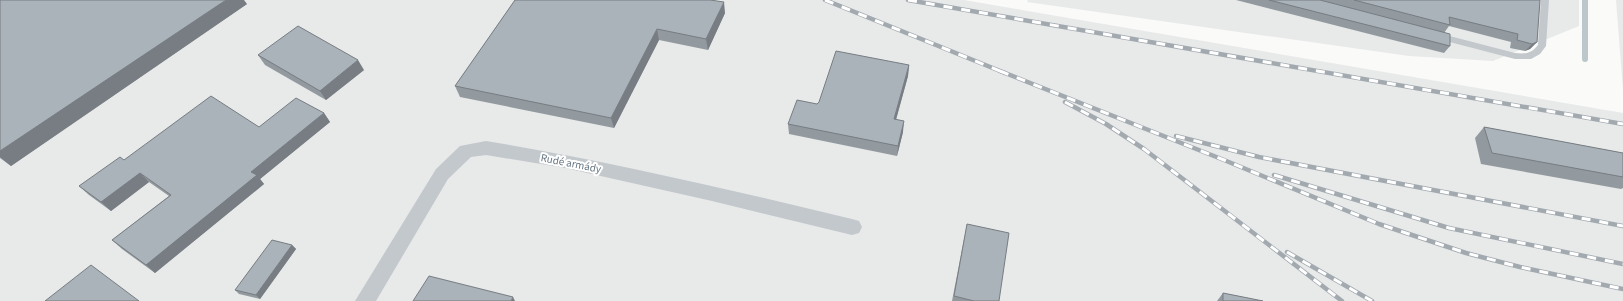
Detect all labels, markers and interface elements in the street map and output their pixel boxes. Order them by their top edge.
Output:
street label: Rudé armády [539,150,602,177]

